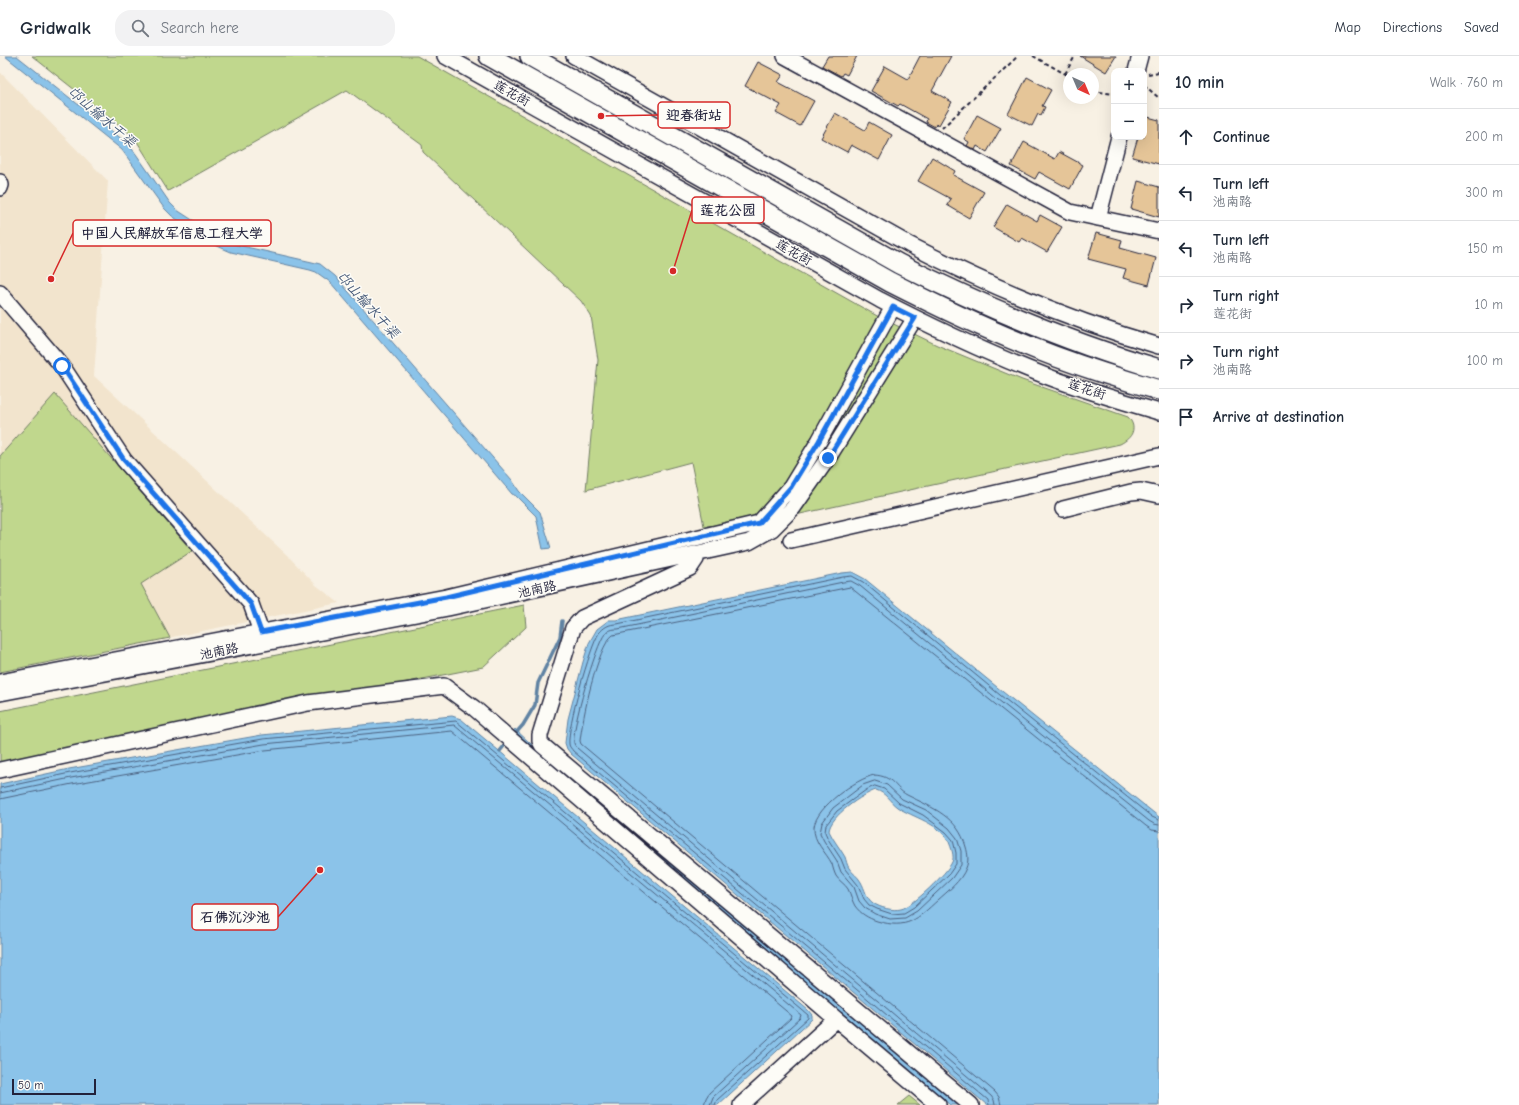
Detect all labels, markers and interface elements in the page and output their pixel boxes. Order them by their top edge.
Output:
search box [115,10,395,46]
text: Gridwalk [20,17,91,39]
icon: search [129,17,151,39]
text: Search here [161,19,239,37]
text: Map [1334,19,1361,36]
text: Directions [1383,19,1442,36]
text: Saved [1464,19,1499,36]
north arrow [1063,68,1099,104]
map controls [1111,68,1147,140]
button: + [1111,68,1147,104]
text: 10 min [1175,73,1224,92]
text: Walk · 760 m [1430,75,1503,90]
street label: 莲花街 [491,77,533,109]
water label: 邙山输水干渠 [65,83,140,152]
callout: 迎春街站 [658,102,730,128]
button: − [1111,104,1147,140]
text: 迎春街站 [666,107,722,124]
icon: ahead [1175,126,1197,148]
text: Continue [1213,128,1270,146]
text: 200 m [1465,129,1503,144]
text: Turn left [1213,175,1269,193]
icon: left [1175,182,1197,204]
text: 300 m [1465,185,1503,200]
text: 池南路 [1213,194,1252,209]
callout: 莲花公园 [692,197,764,223]
text: 莲花公园 [700,202,756,219]
callout: 中国人民解放军信息工程大学 [73,220,271,246]
text: 中国人民解放军信息工程大学 [81,225,263,242]
text: Turn left [1213,231,1269,249]
street label: 莲花街 [773,236,815,268]
icon: left [1175,238,1197,260]
text: 150 m [1468,241,1503,256]
text: 池南路 [1213,250,1252,265]
water label: 邙山输水干渠 [334,268,403,343]
text: Turn right [1213,287,1279,305]
icon: right [1175,294,1197,316]
text: 10 m [1475,297,1503,312]
text: 莲花街 [1213,306,1252,321]
text: Turn right [1213,343,1279,361]
icon: right [1175,350,1197,372]
text: 100 m [1467,353,1503,368]
route start [53,357,71,375]
text: 池南路 [1213,362,1252,377]
street label: 莲花街 [1066,376,1108,402]
icon: arrive [1175,406,1197,428]
text: Arrive at destination [1213,408,1344,426]
route end [819,449,837,467]
street label: 池南路 [516,578,558,600]
street label: 池南路 [198,640,240,662]
callout: 石佛沉沙池 [192,904,278,930]
text: 石佛沉沙池 [200,909,270,926]
scale bar [12,1077,96,1096]
text: 50 m [18,1079,43,1092]

